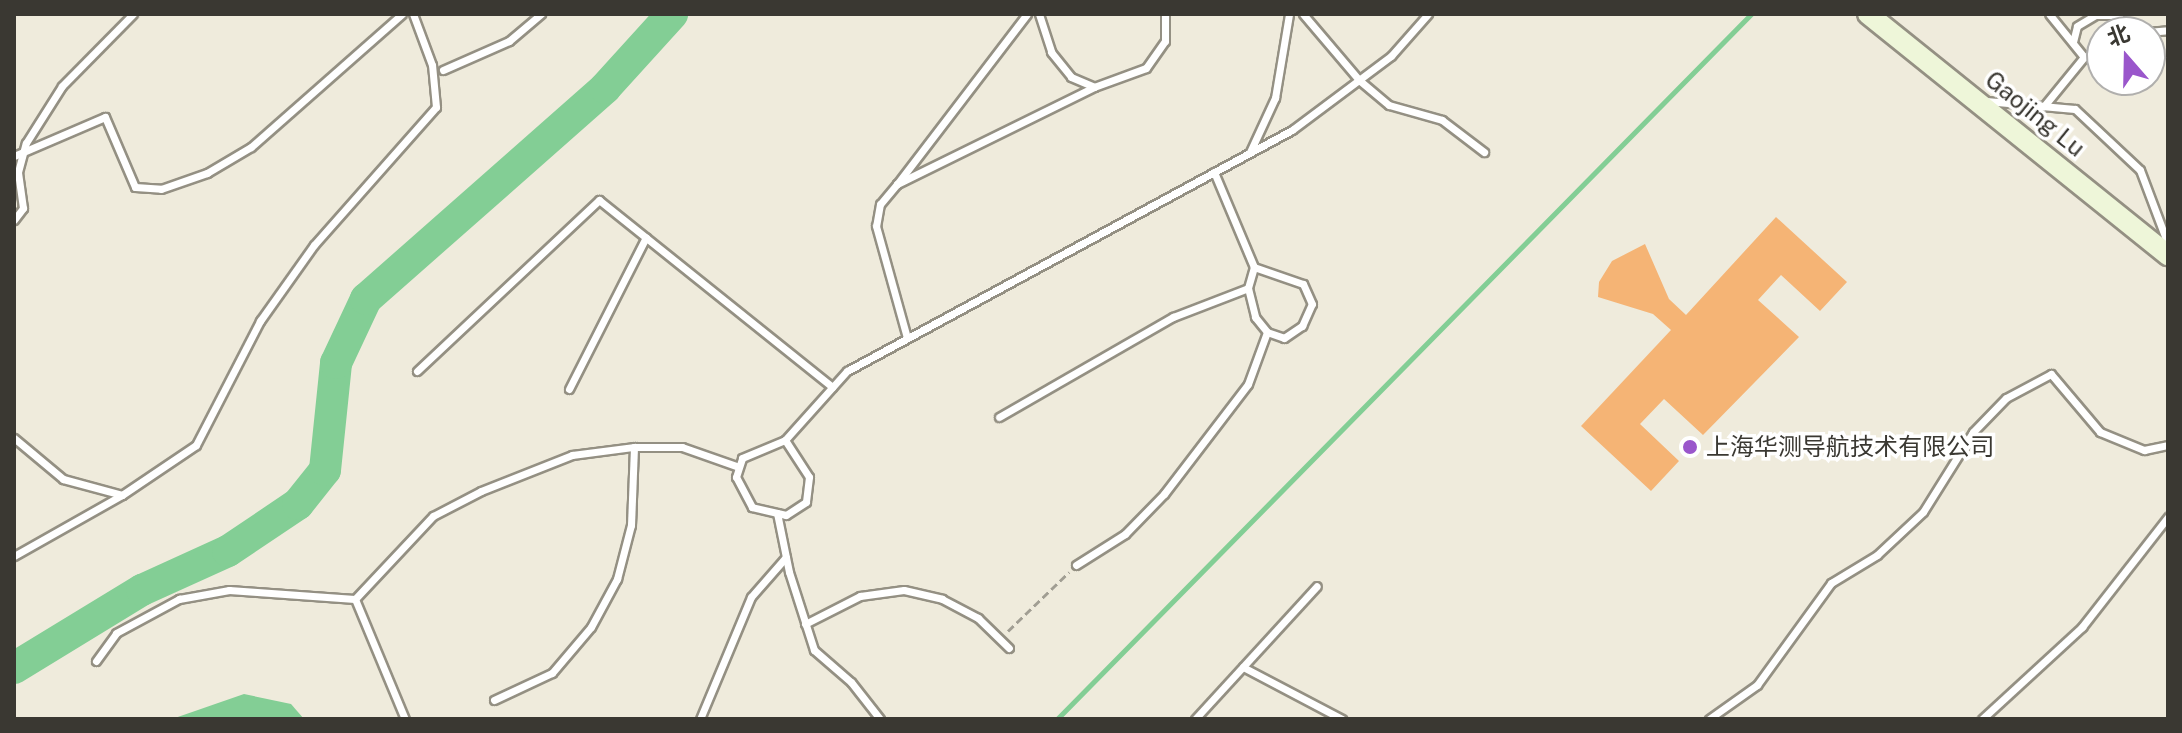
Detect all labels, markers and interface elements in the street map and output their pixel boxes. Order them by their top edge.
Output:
north arrow [2086,16,2166,96]
text: 北 [2104,19,2133,51]
street label: Gaojing Lu [1980,65,2090,163]
place label: 上海华测导航技术有限公司 [1706,433,1994,461]
marker: 上海华测导航技术有限公司 [1681,438,1699,456]

